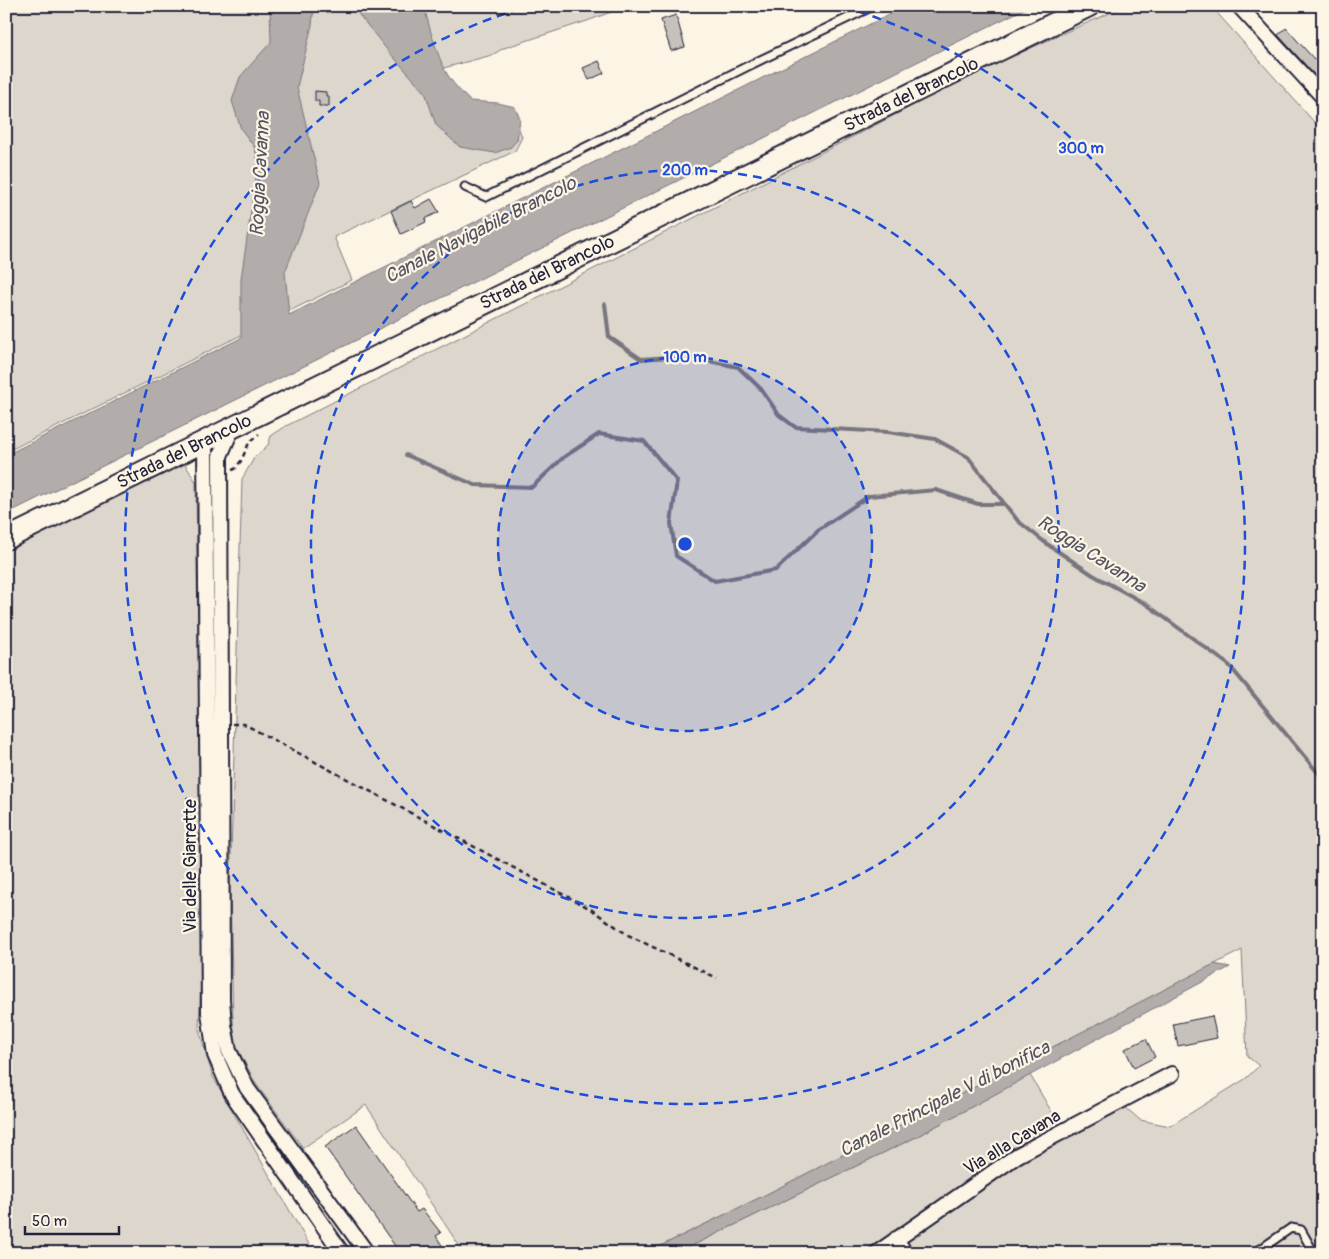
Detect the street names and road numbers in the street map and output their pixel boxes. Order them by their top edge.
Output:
street label: Strada del Brancolo [840,52,983,137]
street label: Strada del Brancolo [476,230,619,315]
street label: Strada del Brancolo [113,409,256,494]
street label: Via delle Giarrette [179,799,202,933]
street label: Via alla Cavana [959,1104,1065,1180]

